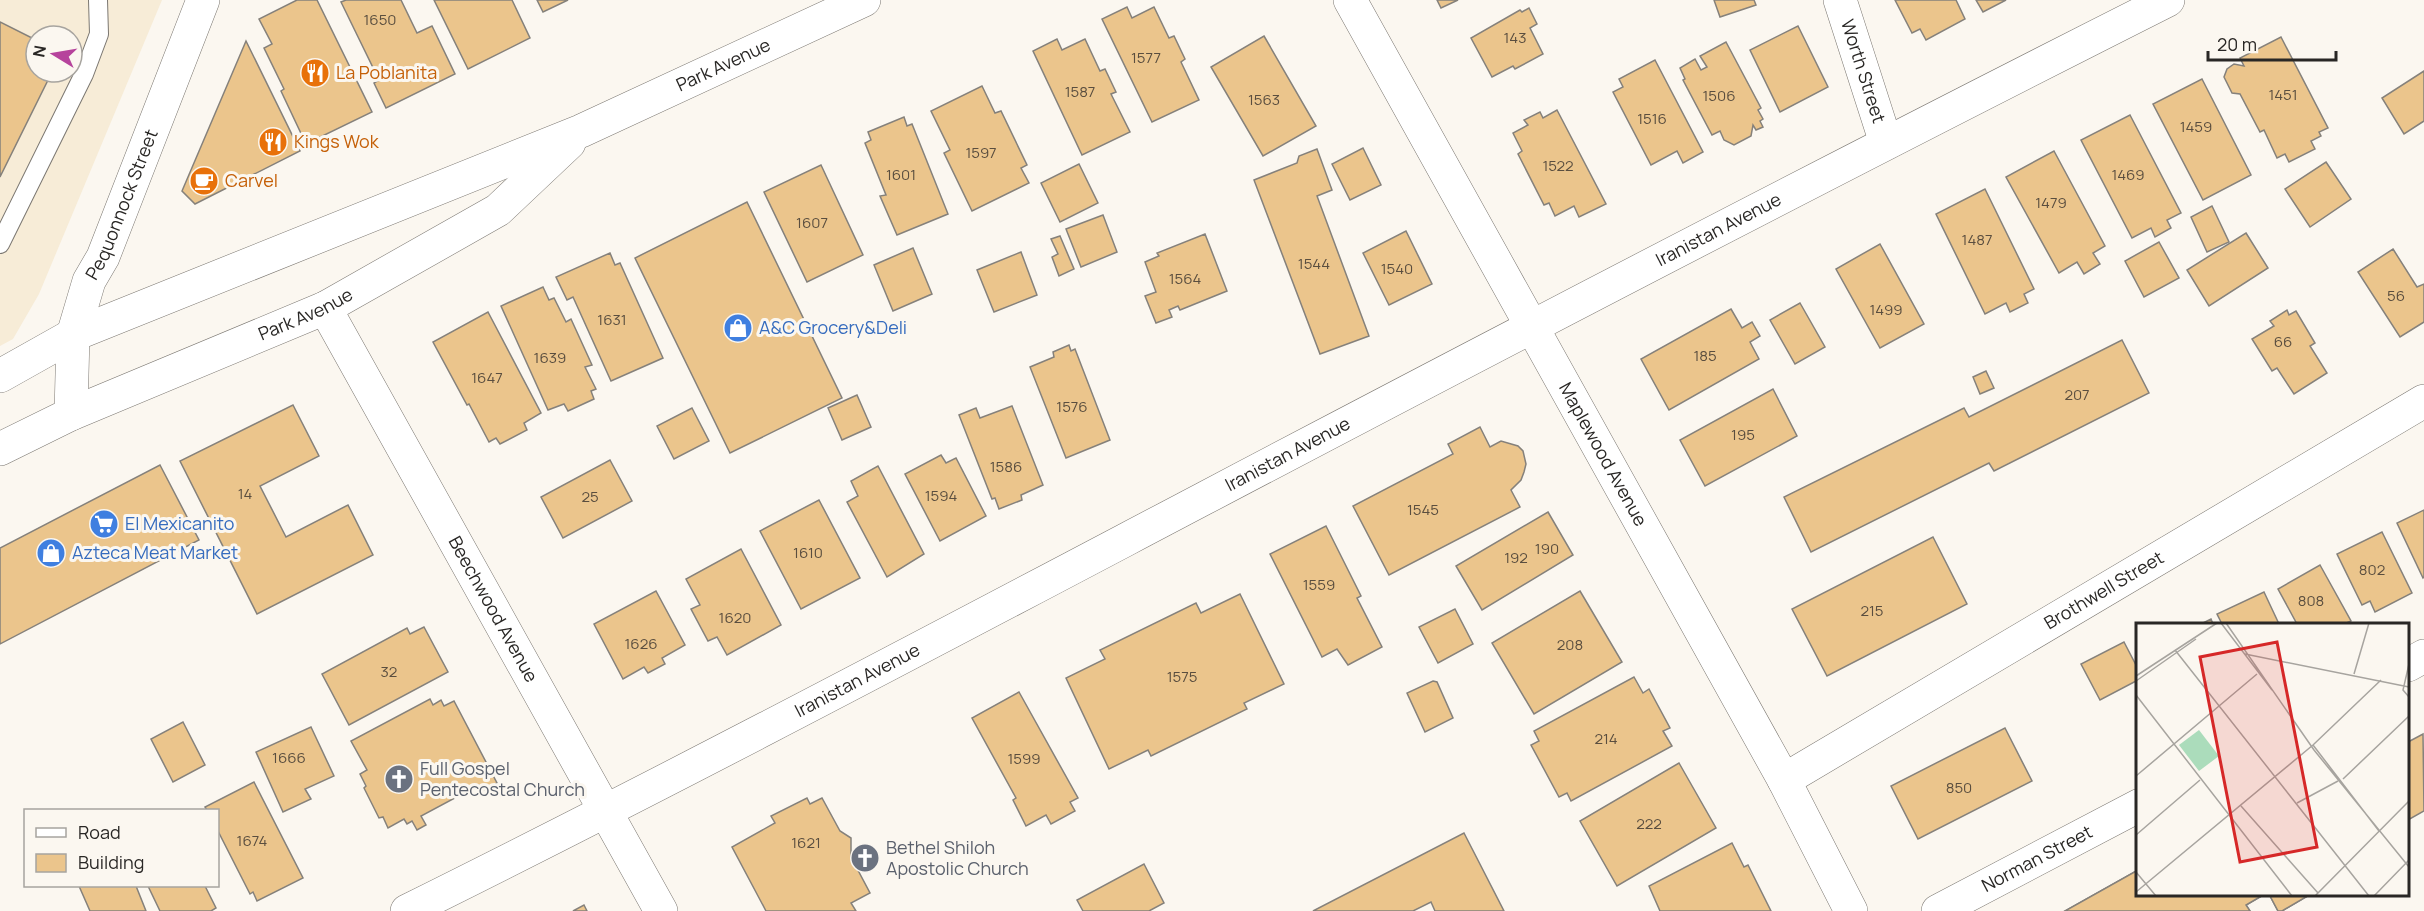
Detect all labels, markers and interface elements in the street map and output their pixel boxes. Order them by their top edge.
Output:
house number: 1650 [364,9,396,30]
street label: Worth Street [1836,16,1892,126]
north arrow [24,24,84,84]
scale bar [2208,24,2336,62]
house number: 143 [1504,27,1527,48]
street label: Park Avenue [672,32,774,96]
text: 20 m [2217,32,2257,56]
text: N [27,43,51,59]
house number: 1577 [1131,47,1161,68]
restaurant icon: La Poblanita [299,57,331,89]
place label: La Poblanita [336,60,437,84]
house number: 1587 [1065,81,1095,102]
house number: 1451 [2268,84,2298,105]
house number: 1506 [1703,85,1735,106]
house number: 1563 [1248,89,1280,110]
house number: 1516 [1637,108,1667,129]
house number: 1459 [2180,116,2212,137]
street label: Pequonnock Street [79,125,163,284]
restaurant icon: Kings Wok [257,126,289,158]
place label: Kings Wok [294,129,380,153]
house number: 1597 [965,142,997,163]
house number: 1522 [1542,155,1574,176]
house number: 1601 [886,164,916,185]
house number: 1469 [2111,164,2145,185]
cafe icon: Carvel [188,165,220,197]
place label: Carvel [225,168,278,192]
street label: Iranistan Avenue [1651,187,1785,271]
house number: 1479 [2035,192,2067,213]
house number: 1607 [796,212,828,233]
house number: 1487 [1962,229,1992,250]
house number: 1544 [1298,253,1330,274]
house number: 1540 [1381,258,1413,279]
house number: 1564 [1169,268,1201,289]
street label: Park Avenue [254,282,357,345]
house number: 56 [2387,285,2405,306]
house number: 1499 [1869,299,1903,320]
house number: 1631 [597,309,627,330]
shop icon: A&C Grocery&Deli [722,312,754,344]
place label: A&C Grocery&Deli [759,315,907,339]
house number: 66 [2274,331,2292,352]
house number: 185 [1693,345,1717,366]
house number: 1639 [534,347,566,368]
house number: 1647 [471,367,503,388]
street label: Maplewood Avenue [1554,378,1653,530]
house number: 207 [2064,384,2090,405]
house number: 1576 [1056,396,1088,417]
street label: Iranistan Avenue [1221,411,1354,496]
house number: 195 [1731,424,1755,445]
house number: 1586 [990,456,1022,477]
house number: 14 [238,483,252,504]
house number: 1594 [925,485,957,506]
house number: 25 [581,486,599,507]
house number: 1545 [1407,499,1439,520]
supermarket icon: El Mexicanito [88,508,120,540]
place label: El Mexicanito [125,511,234,535]
street label: Beechwood Avenue [444,532,544,686]
shop icon: Azteca Meat Market [35,537,67,569]
house number: 190 [1535,538,1559,559]
place label: Azteca Meat Market [72,540,238,564]
house number: 1610 [793,542,823,563]
street label: Brothwell Street [2039,545,2168,634]
house number: 192 [1504,547,1528,568]
house number: 802 [2359,559,2385,580]
house number: 1559 [1303,574,1335,595]
house number: 808 [2298,590,2324,611]
house number: 215 [1860,600,1884,621]
house number: 1620 [719,607,751,628]
inset map [2136,623,2409,896]
house number: 1626 [624,633,658,654]
house number: 208 [1557,634,1583,655]
street label: Iranistan Avenue [790,637,924,722]
house number: 32 [381,661,397,682]
house number: 1575 [1167,666,1197,687]
house number: 214 [1594,728,1618,749]
house number: 1666 [272,747,306,768]
house number: 1599 [1007,748,1041,769]
place label: Full Gospel Pentecostal Church [420,756,585,801]
church icon: Full Gospel Pentecostal Church [383,763,415,795]
house number: 850 [1946,777,1972,798]
legend [24,809,219,887]
house number: 222 [1636,813,1662,834]
street label: Norman Street [1977,819,2096,897]
text: Road [78,820,121,844]
house number: 1674 [237,830,268,851]
house number: 1621 [791,832,821,853]
place label: Bethel Shiloh Apostolic Church [886,835,1029,880]
church icon: Bethel Shiloh Apostolic Church [849,842,881,874]
text: Building [78,850,144,874]

